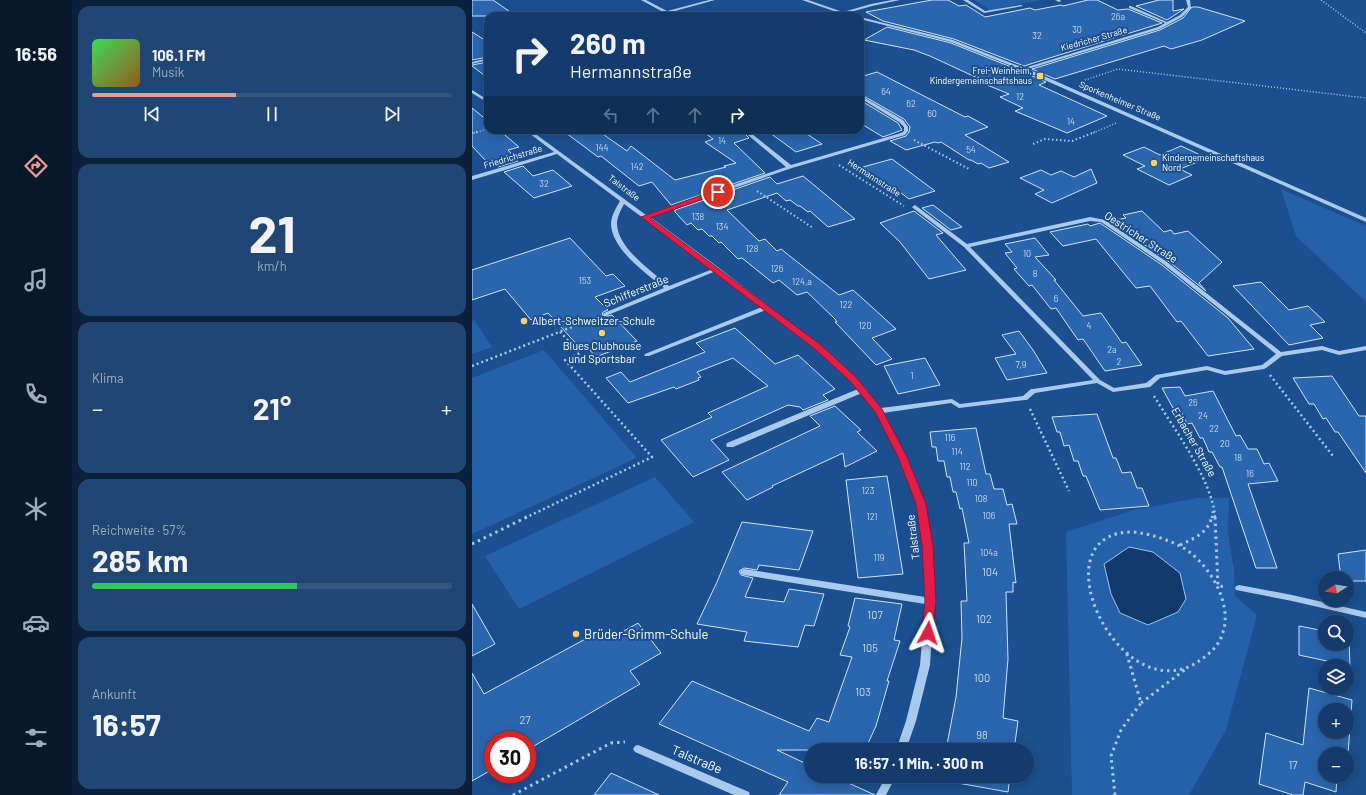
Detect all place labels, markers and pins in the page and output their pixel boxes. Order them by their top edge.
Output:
place label: Frei-Weinheim, Kindergemeinschaftshaus [930,65,1032,86]
marker: Frei-Weinheim, Kindergemeinschaftshaus [1035,71,1045,81]
place label: Kindergemeinschaftshaus Nord [1162,152,1264,173]
marker: Kindergemeinschaftshaus Nord [1149,158,1159,168]
pin [701,175,735,209]
place label: Albert-Schweitzer-Schule [532,314,655,327]
marker: Albert-Schweitzer-Schule [519,316,529,326]
marker: Blues Clubhouse und Sportsbar [597,328,607,338]
place label: Blues Clubhouse und Sportsbar [563,339,641,365]
place label: Brüder-Grimm-Schule [584,626,709,642]
marker: Brüder-Grimm-Schule [571,629,581,639]

